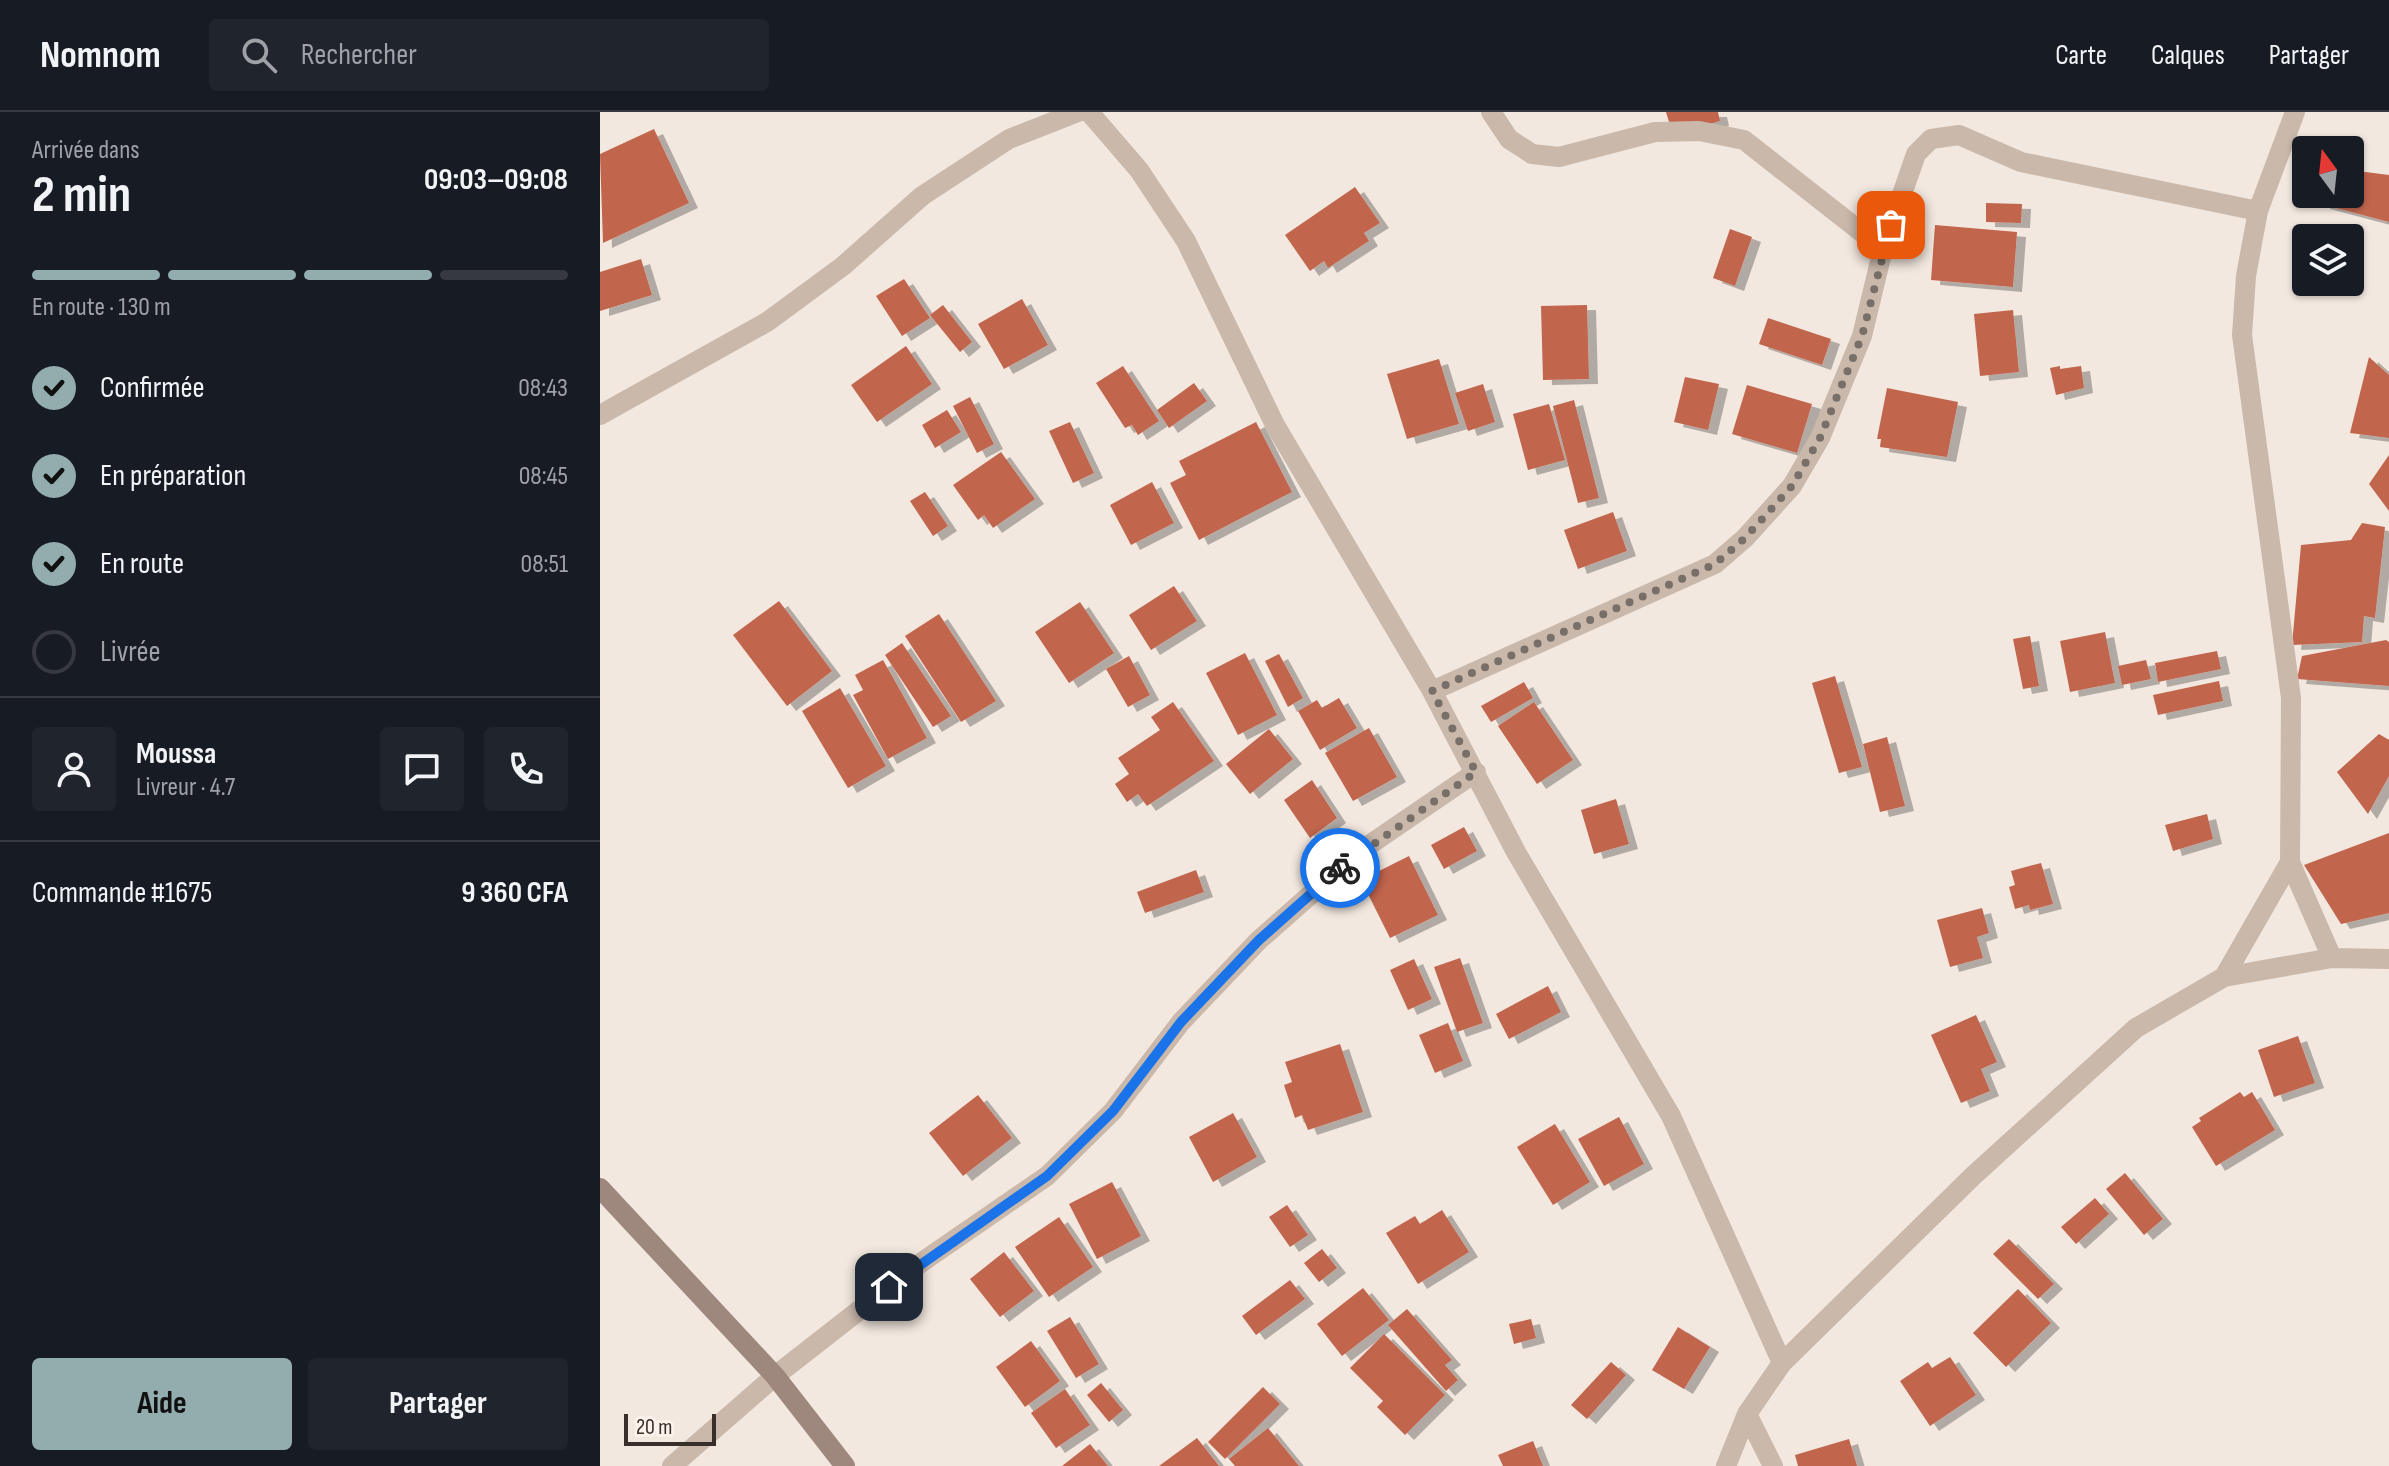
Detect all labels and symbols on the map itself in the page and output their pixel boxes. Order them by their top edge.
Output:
north arrow [2292,136,2364,208]
pin [1857,191,1925,259]
courier [1300,828,1380,908]
pin [855,1253,923,1321]
scale bar [624,1410,716,1446]

